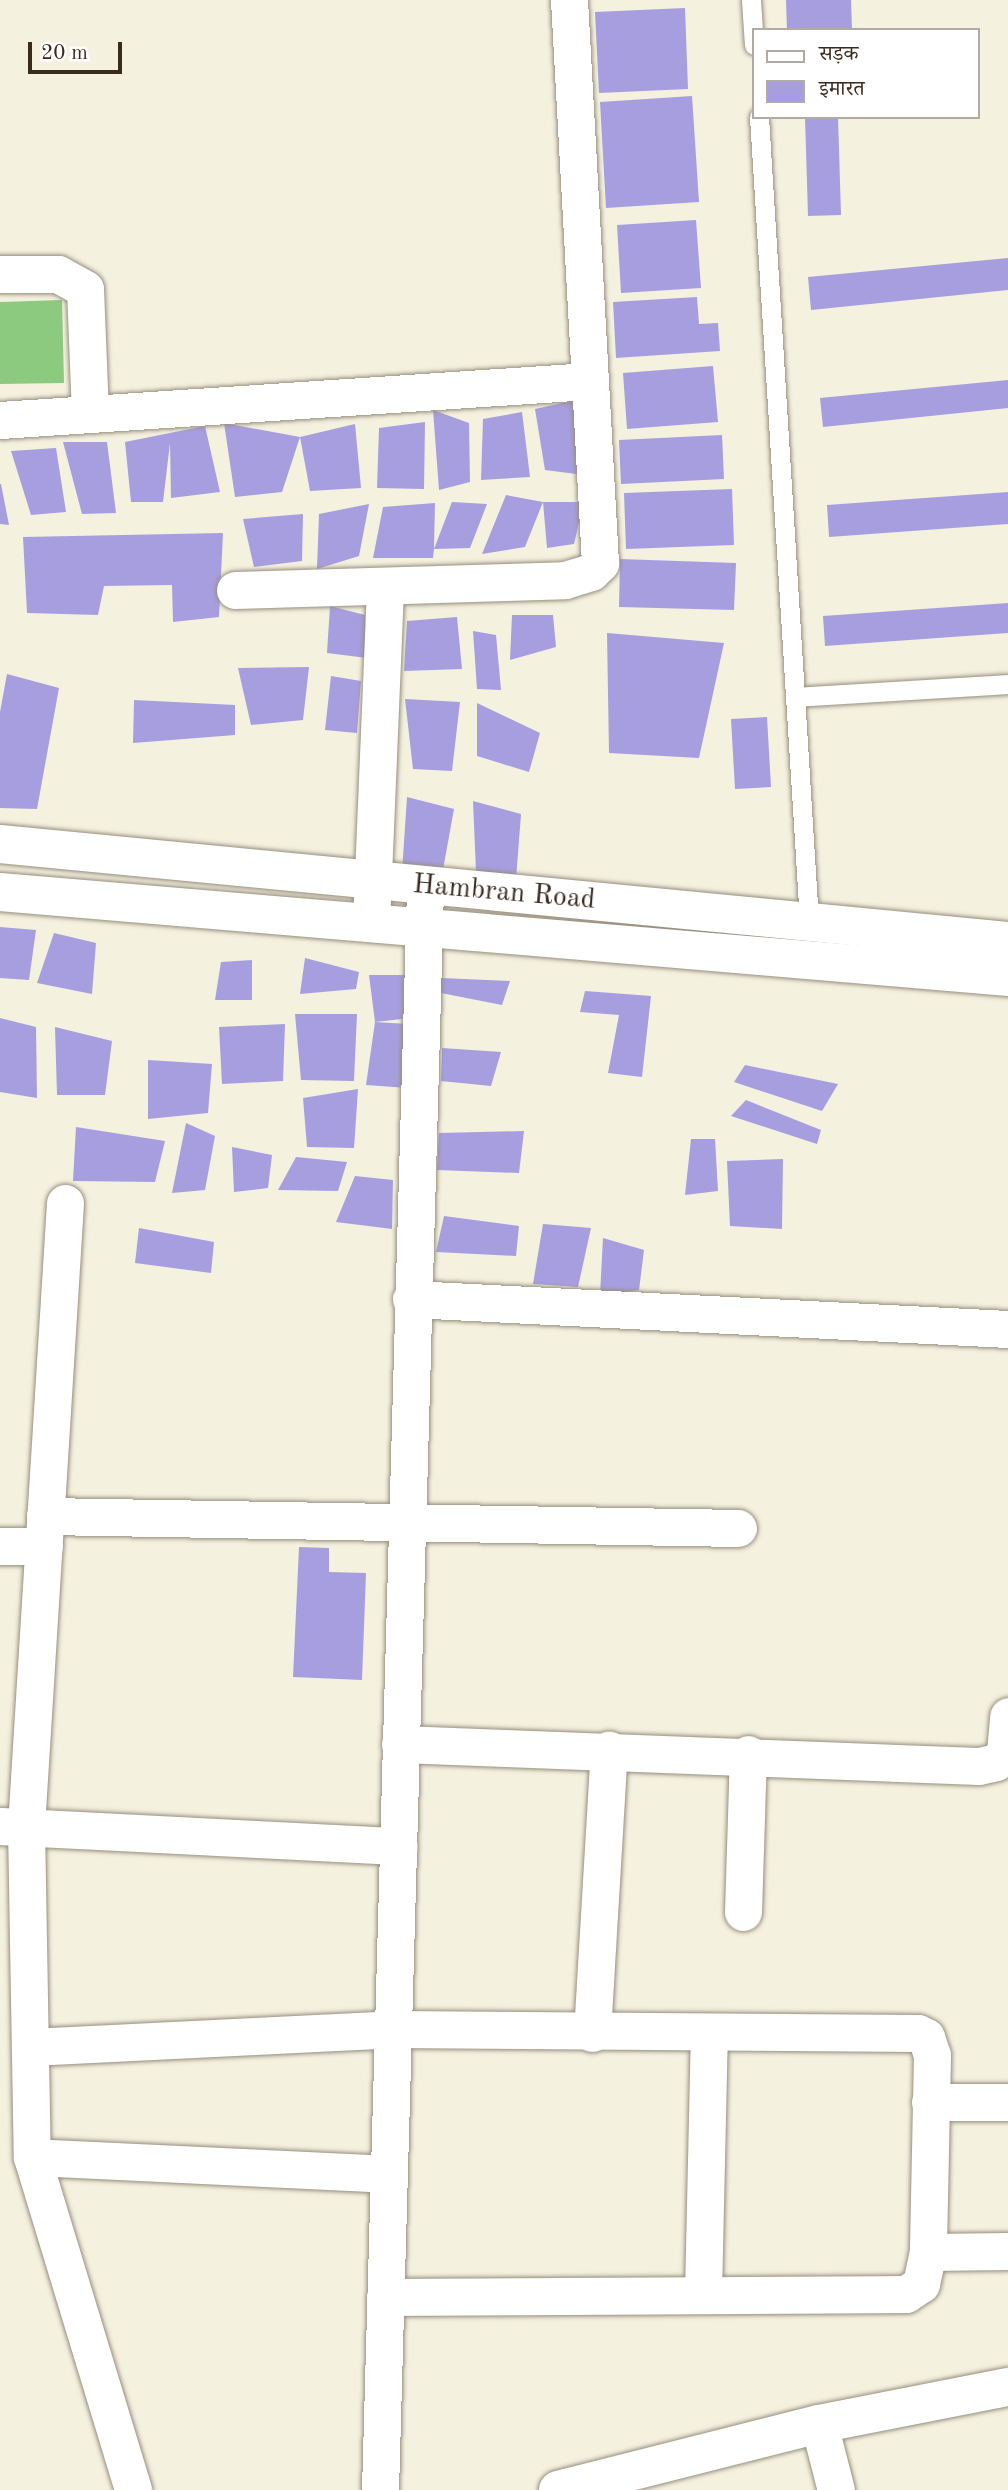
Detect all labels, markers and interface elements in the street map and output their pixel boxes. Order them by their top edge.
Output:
scale bar [32,28,126,72]
legend [752,28,980,119]
text: 20 m [41,43,88,64]
text: सड़क [819,44,858,65]
text: इमारत [819,79,865,100]
street label: Hambran Road [411,868,597,918]

